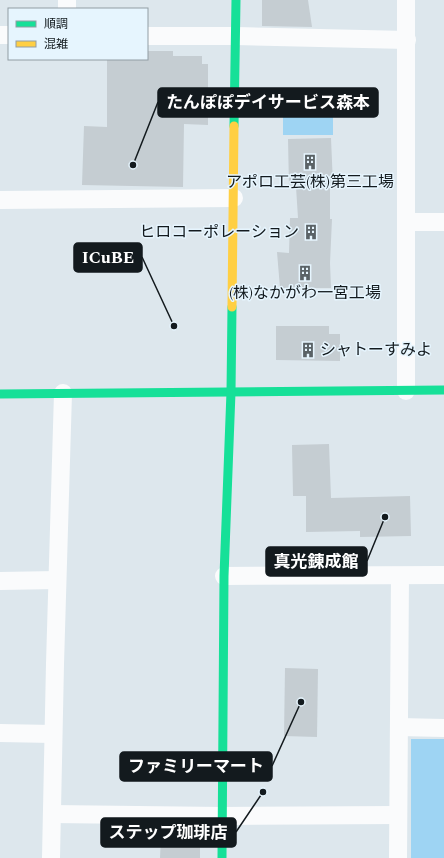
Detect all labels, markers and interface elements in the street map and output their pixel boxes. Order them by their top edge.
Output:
legend [8,8,148,60]
text: 順調 [44,15,68,34]
text: 混雑 [44,35,68,54]
callout: たんぽぽデイサービス森本 [158,88,378,117]
text: たんぽぽデイサービス森本 [166,90,370,116]
building icon: アポロ工芸(株)第三工場 [301,153,319,171]
place label: アポロ工芸(株)第三工場 [226,170,394,194]
place label: ヒロコーポレーション [139,220,299,244]
building icon: ヒロコーポレーション [302,223,320,241]
callout: ICuBE [74,243,142,272]
text: ICuBE [82,245,134,271]
building icon: (株)なかがわ一宮工場 [296,264,314,282]
place label: (株)なかがわ一宮工場 [229,281,381,305]
place label: シャトーすみよ [320,338,432,362]
building icon: シャトーすみよ [299,341,317,359]
callout: 真光錬成館 [266,547,367,576]
text: 真光錬成館 [274,549,359,575]
callout: ファミリーマート [120,752,272,781]
text: ファミリーマート [128,754,264,780]
callout: ステップ珈琲店 [101,818,236,847]
text: ステップ珈琲店 [109,820,228,846]

